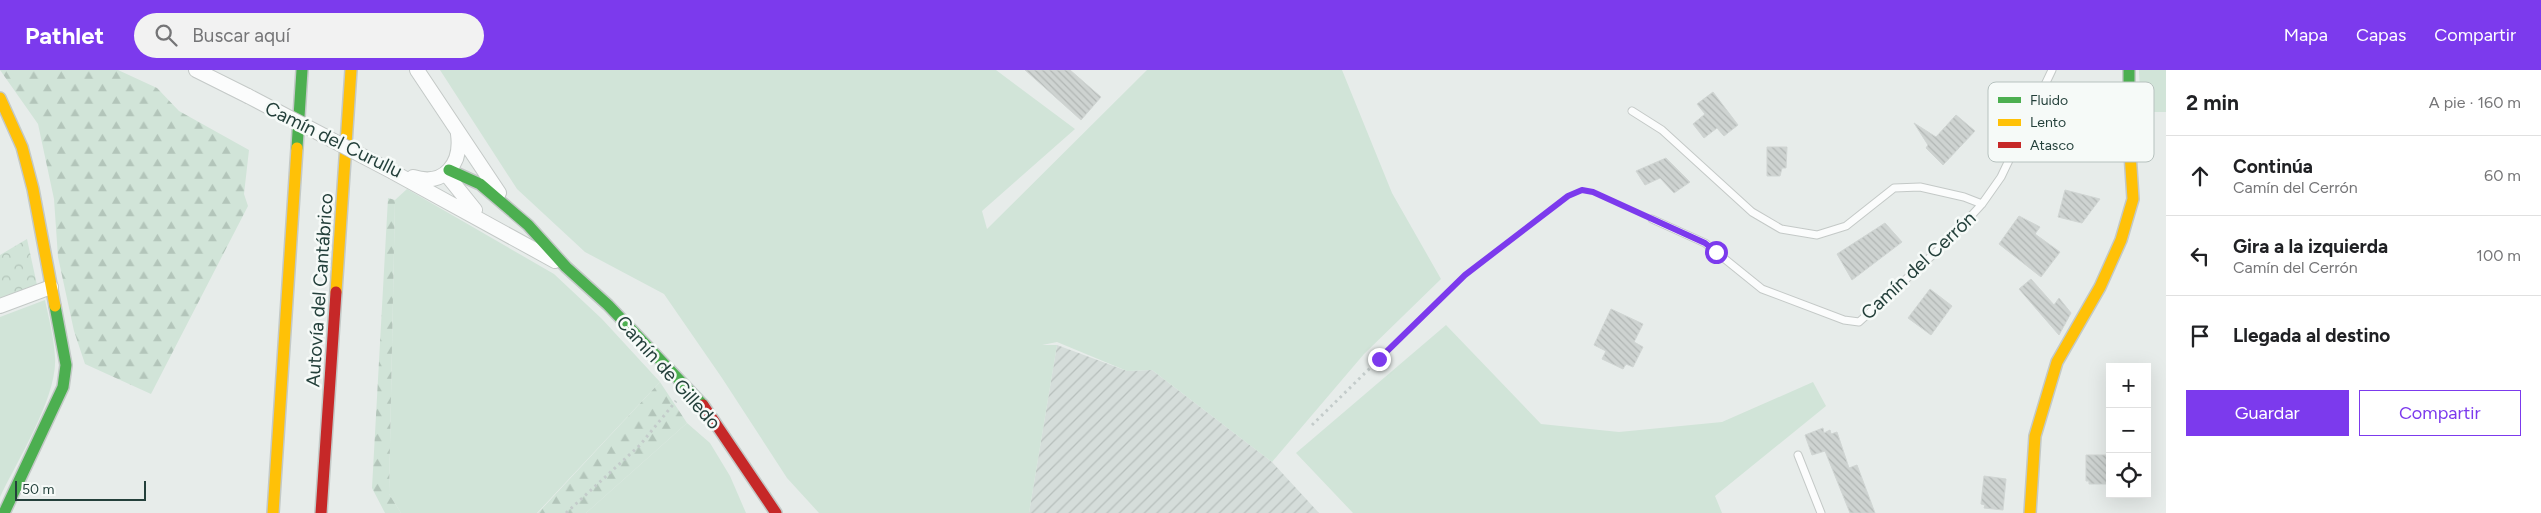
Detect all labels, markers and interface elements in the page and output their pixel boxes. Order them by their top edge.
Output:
search box [134,13,484,58]
text: Pathlet [25,21,104,50]
icon: search [152,21,180,49]
text: Buscar aquí [192,24,290,47]
text: Mapa [2284,24,2328,46]
text: Capas [2356,24,2406,46]
text: Compartir [2434,24,2516,46]
legend [1988,82,2154,162]
text: 2 min [2186,90,2239,115]
text: Fluido [2030,92,2068,109]
text: A pie · 160 m [2429,93,2521,112]
street label: Camín del Curullu [261,96,406,183]
text: Lento [2030,114,2066,131]
text: Atasco [2030,137,2074,154]
text: Continúa [2233,155,2313,178]
icon: ahead [2186,162,2214,190]
text: 60 m [2484,166,2521,185]
text: Camín del Cerrón [2233,178,2358,197]
street label: Autovía del Cantábrico [301,192,338,388]
street label: Camín del Cerrón [1856,206,1980,324]
text: Gira a la izquierda [2233,235,2388,258]
route start [1705,241,1728,264]
icon: left [2186,242,2214,270]
text: 100 m [2476,246,2521,265]
text: Camín del Cerrón [2233,258,2358,277]
street label: Camín de Gilledo [612,311,726,434]
icon: arrive [2186,322,2214,350]
text: Llegada al destino [2233,324,2390,347]
route end [1368,348,1391,371]
map controls [2106,363,2151,498]
button: + [2106,363,2151,408]
button: Guardar [2186,390,2349,436]
button: Compartir [2359,390,2521,436]
button: − [2106,408,2151,453]
button: locate [2106,453,2151,498]
scale bar [15,478,146,501]
text: 50 m [22,481,54,498]

